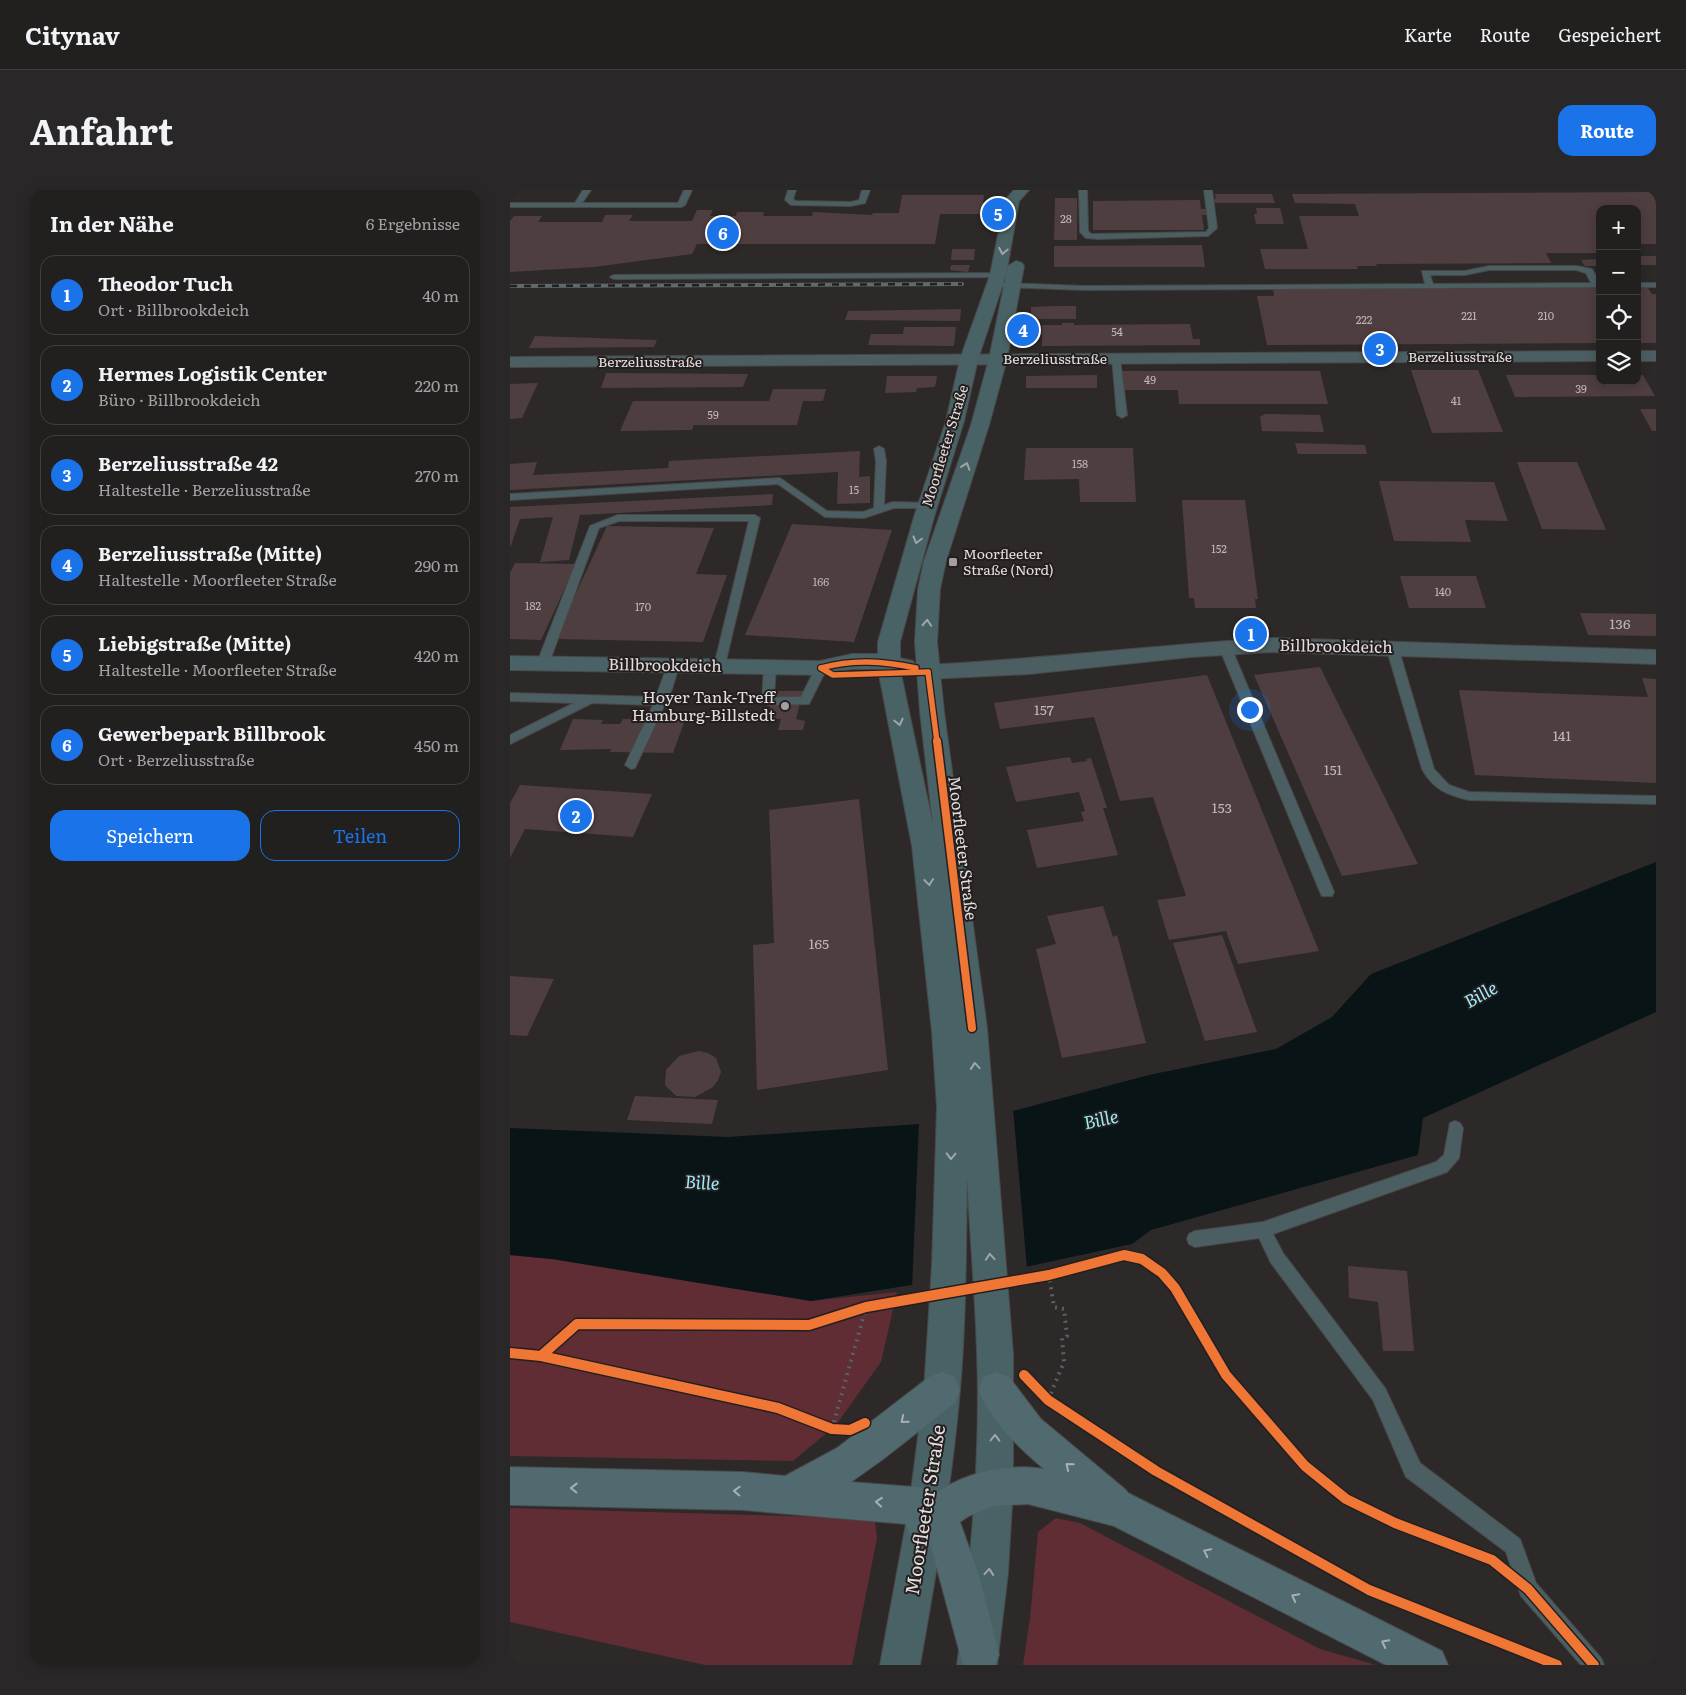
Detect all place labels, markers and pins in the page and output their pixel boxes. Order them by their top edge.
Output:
pin: 5 [982,195,1014,233]
pin: 6 [707,214,739,252]
pin: 4 [1007,311,1039,349]
pin: 3 [1364,330,1396,368]
place label: Moorfleeter Straße (Nord) [963,543,1054,579]
marker: Moorfleeter Straße (Nord) [947,556,959,568]
pin: 1 [1235,615,1267,653]
place label: Hoyer Tank-Treff Hamburg-Billstedt [632,684,777,726]
marker: Hoyer Tank-Treff Hamburg-Billstedt [779,700,791,712]
pin: 2 [560,797,592,835]

